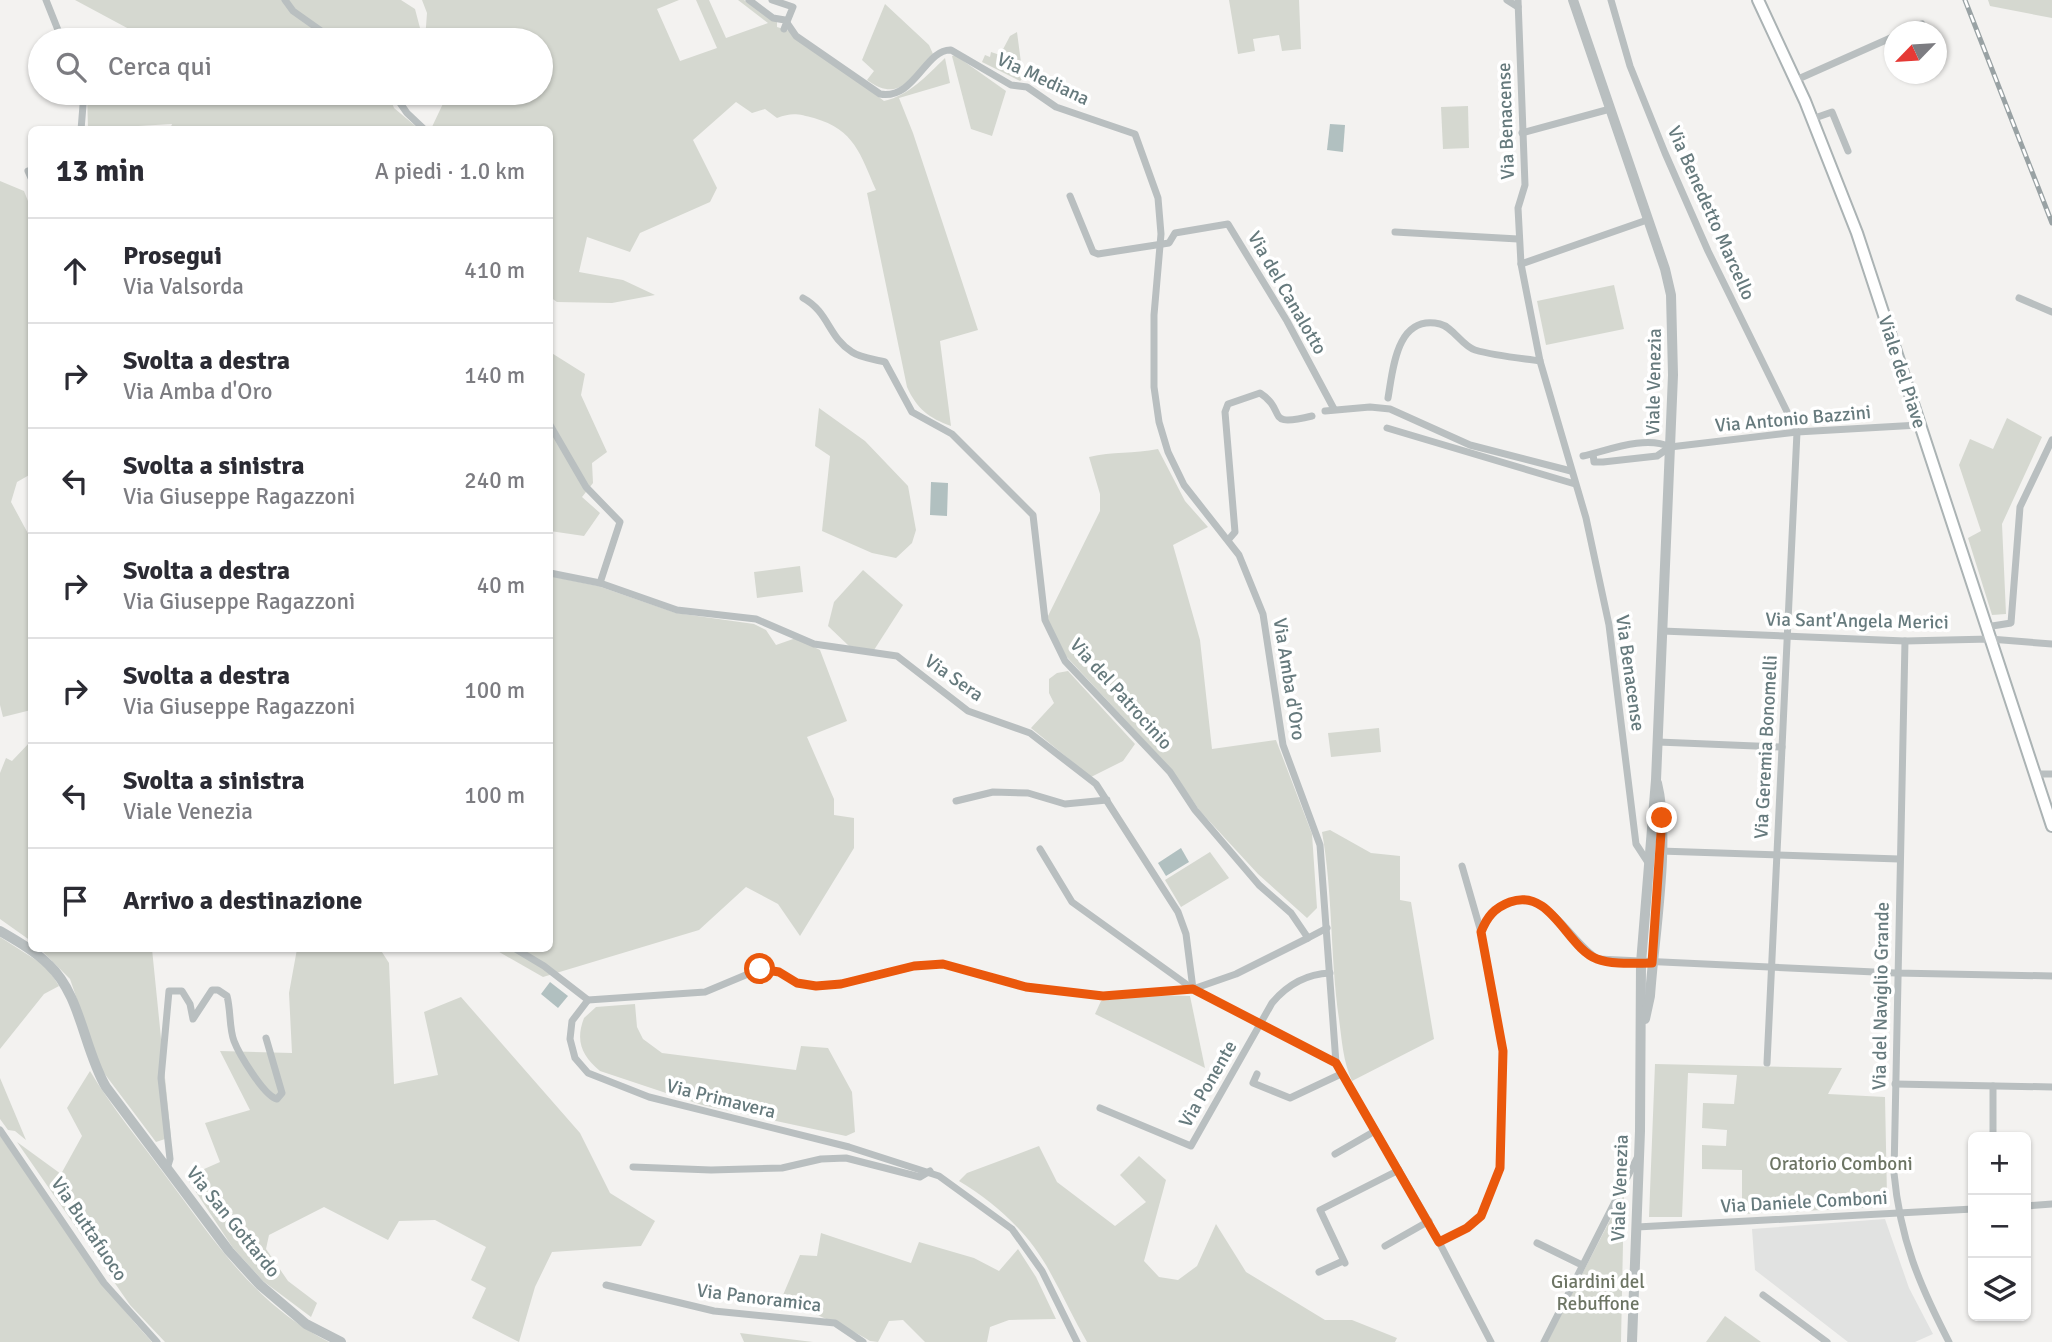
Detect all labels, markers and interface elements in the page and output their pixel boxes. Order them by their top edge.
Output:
north arrow [1884,21,1947,84]
search box [28,28,553,105]
street label: Via Mediana [993,47,1093,111]
icon: search [52,48,90,86]
text: Cerca qui [108,51,212,83]
street label: Via Benacense [1492,62,1520,180]
street label: Via Benedetto Marcello [1662,122,1760,304]
text: 13 min [56,153,145,190]
text: A piedi · 1.0 km [375,157,525,186]
street label: Via del Canalotto [1242,227,1332,359]
text: Prosegui [123,240,222,272]
icon: ahead [56,252,94,290]
text: 410 m [464,256,525,285]
text: Via Valsorda [123,272,244,301]
street label: Viale del Piave [1872,313,1932,431]
street label: Viale Venezia [1641,328,1667,436]
text: Svolta a destra [123,345,290,377]
icon: right [56,357,94,395]
text: 140 m [464,361,525,390]
text: Via Amba d'Oro [123,377,272,406]
street label: Via Antonio Bazzini [1714,400,1872,438]
text: Svolta a sinistra [123,450,305,482]
icon: left [56,462,94,500]
text: 240 m [464,466,525,495]
text: Via Giuseppe Ragazzoni [123,482,355,511]
text: Svolta a destra [123,555,290,587]
icon: right [56,567,94,605]
text: 40 m [477,571,525,600]
text: Via Giuseppe Ragazzoni [123,587,355,616]
street label: Via Sant'Angela Merici [1765,607,1949,635]
street label: Via Benacense [1610,613,1650,733]
street label: Via Amba d'Oro [1267,616,1311,742]
street label: Via del Patrocinio [1065,633,1177,755]
street label: Via Sera [920,649,988,707]
street label: Via Geremia Bonomelli [1749,654,1783,840]
text: Svolta a destra [123,660,290,692]
icon: right [56,672,94,710]
text: 100 m [464,676,525,705]
text: Via Giuseppe Ragazzoni [123,692,355,721]
text: Svolta a sinistra [123,765,305,797]
icon: left [56,777,94,815]
text: 100 m [464,781,525,810]
text: Viale Venezia [123,797,253,826]
route end [1646,802,1677,833]
icon: arrive [56,882,94,920]
text: Arrivo a destinazione [123,885,363,917]
street label: Via del Naviglio Grande [1867,902,1895,1090]
route start [744,953,775,984]
street label: Via Ponente [1174,1036,1242,1132]
street label: Via Primavera [664,1074,778,1124]
map controls [1968,1132,2031,1321]
button: + [1968,1132,2031,1195]
street label: Viale Venezia [1606,1134,1634,1242]
park label: Oratorio Comboni [1769,1152,1913,1176]
street label: Via San Gottardo [181,1162,285,1283]
street label: Via Buttafuoco [45,1173,133,1286]
street label: Via Daniele Comboni [1720,1186,1888,1218]
button: − [1968,1195,2031,1258]
button: layers [1968,1258,2031,1321]
park label: Giardini del Rebuffone [1551,1270,1645,1316]
street label: Via Panoramica [695,1278,823,1318]

